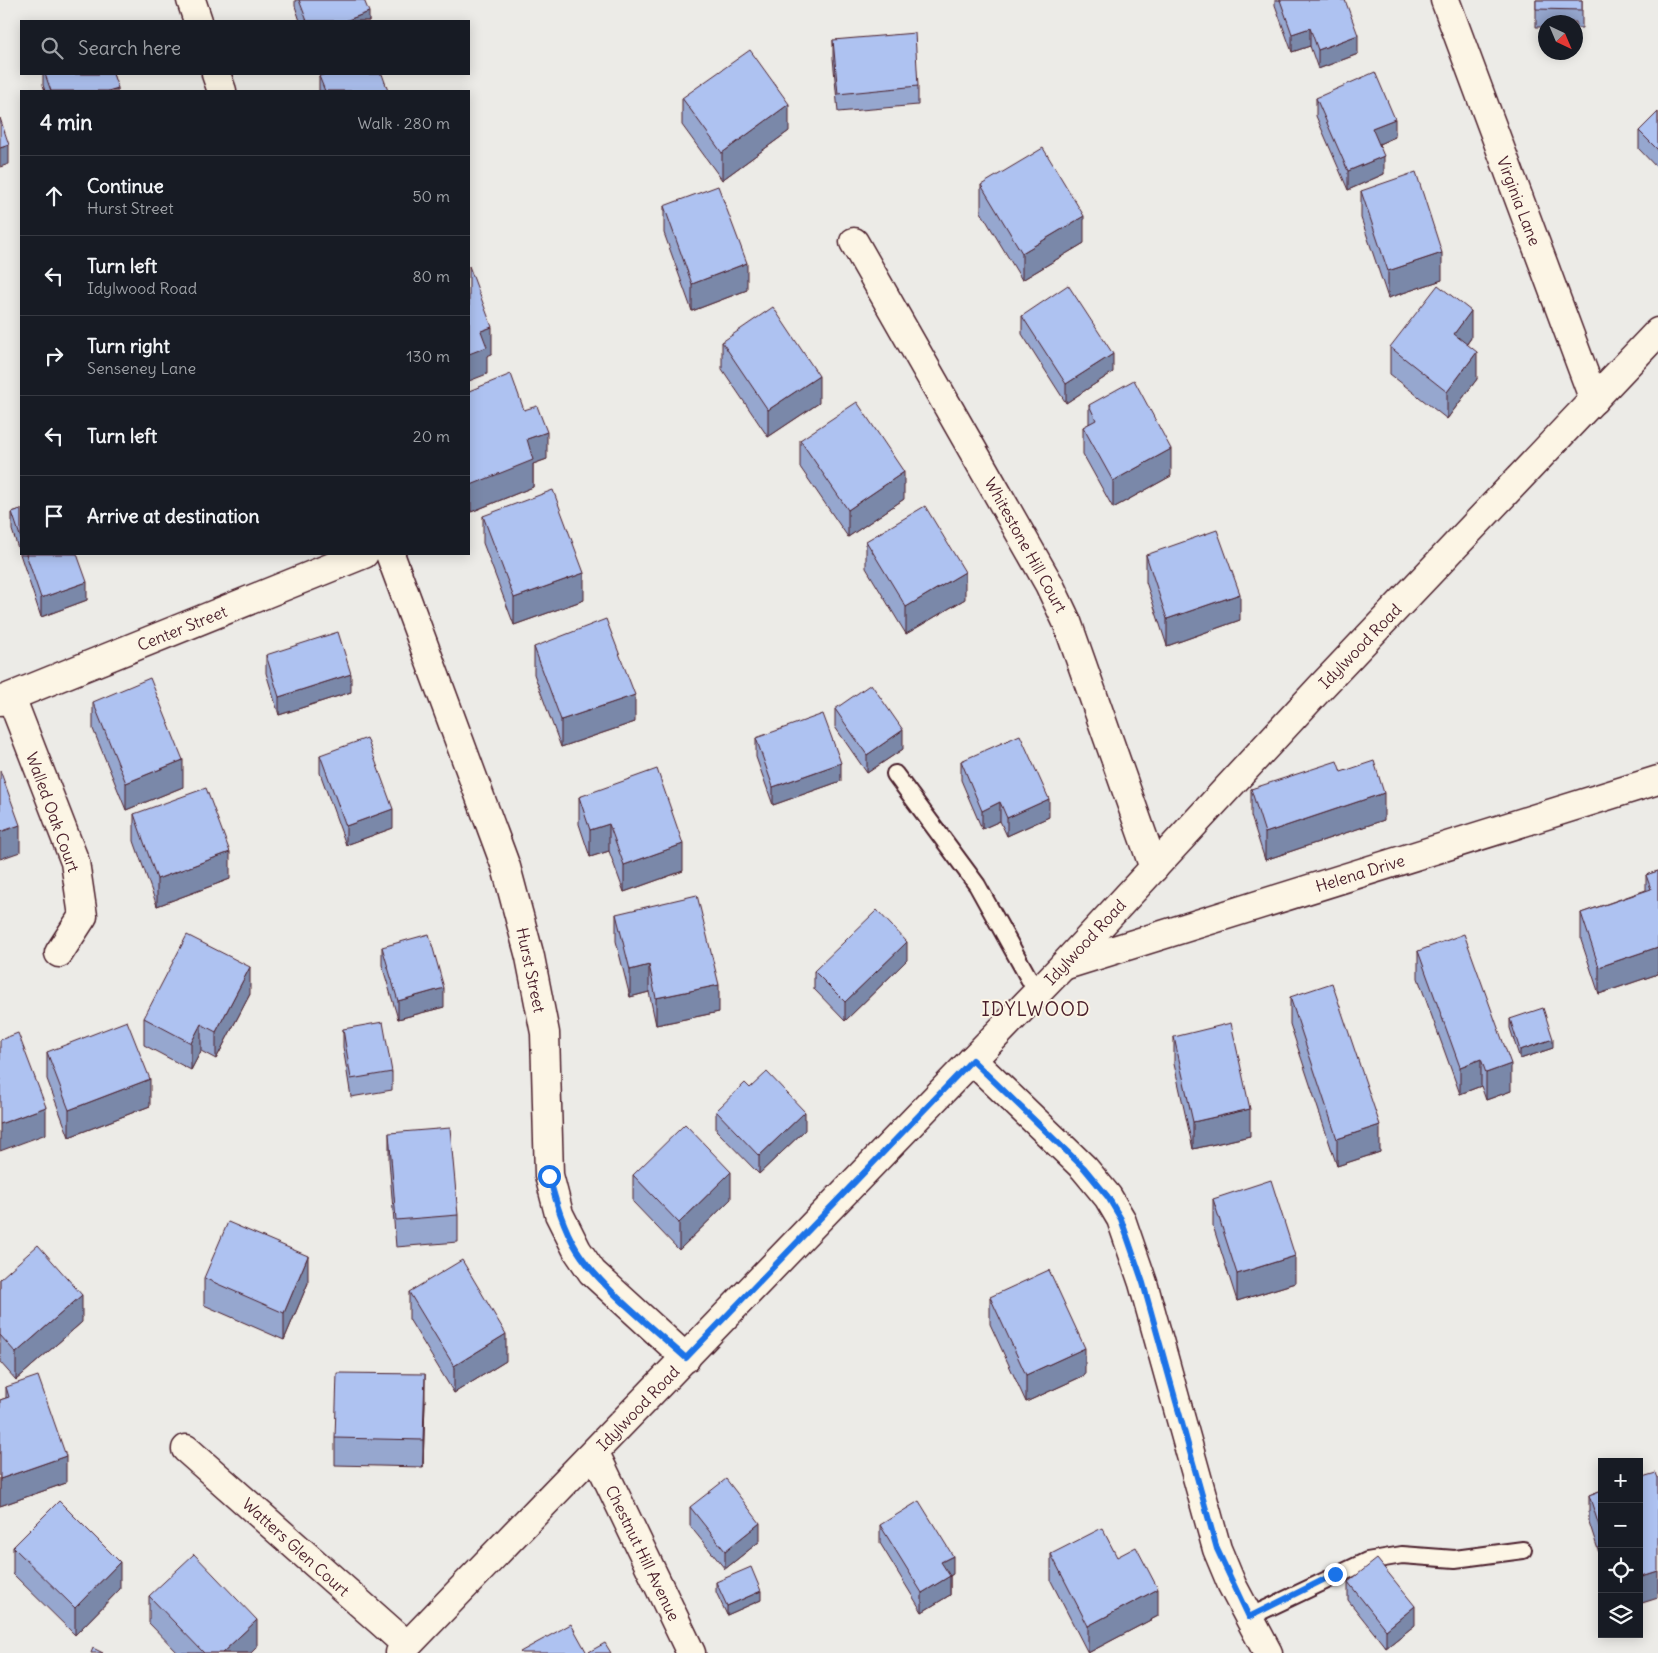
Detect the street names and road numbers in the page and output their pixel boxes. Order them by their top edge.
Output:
street label: Virginia Lane [1493,154,1545,248]
street label: Whitestone Hill Court [981,474,1072,617]
street label: Idylwood Road [1315,599,1405,693]
street label: Center Street [134,601,230,655]
street label: Walled Oak Court [22,749,84,875]
street label: Helena Drive [1313,850,1407,896]
street label: Idylwood Road [1040,895,1130,989]
street label: Hurst Street [512,926,550,1015]
street label: Idylwood Road [593,1361,683,1455]
street label: Chestnut Hill Avenue [601,1482,685,1624]
street label: Watters Glen Court [238,1494,354,1601]

